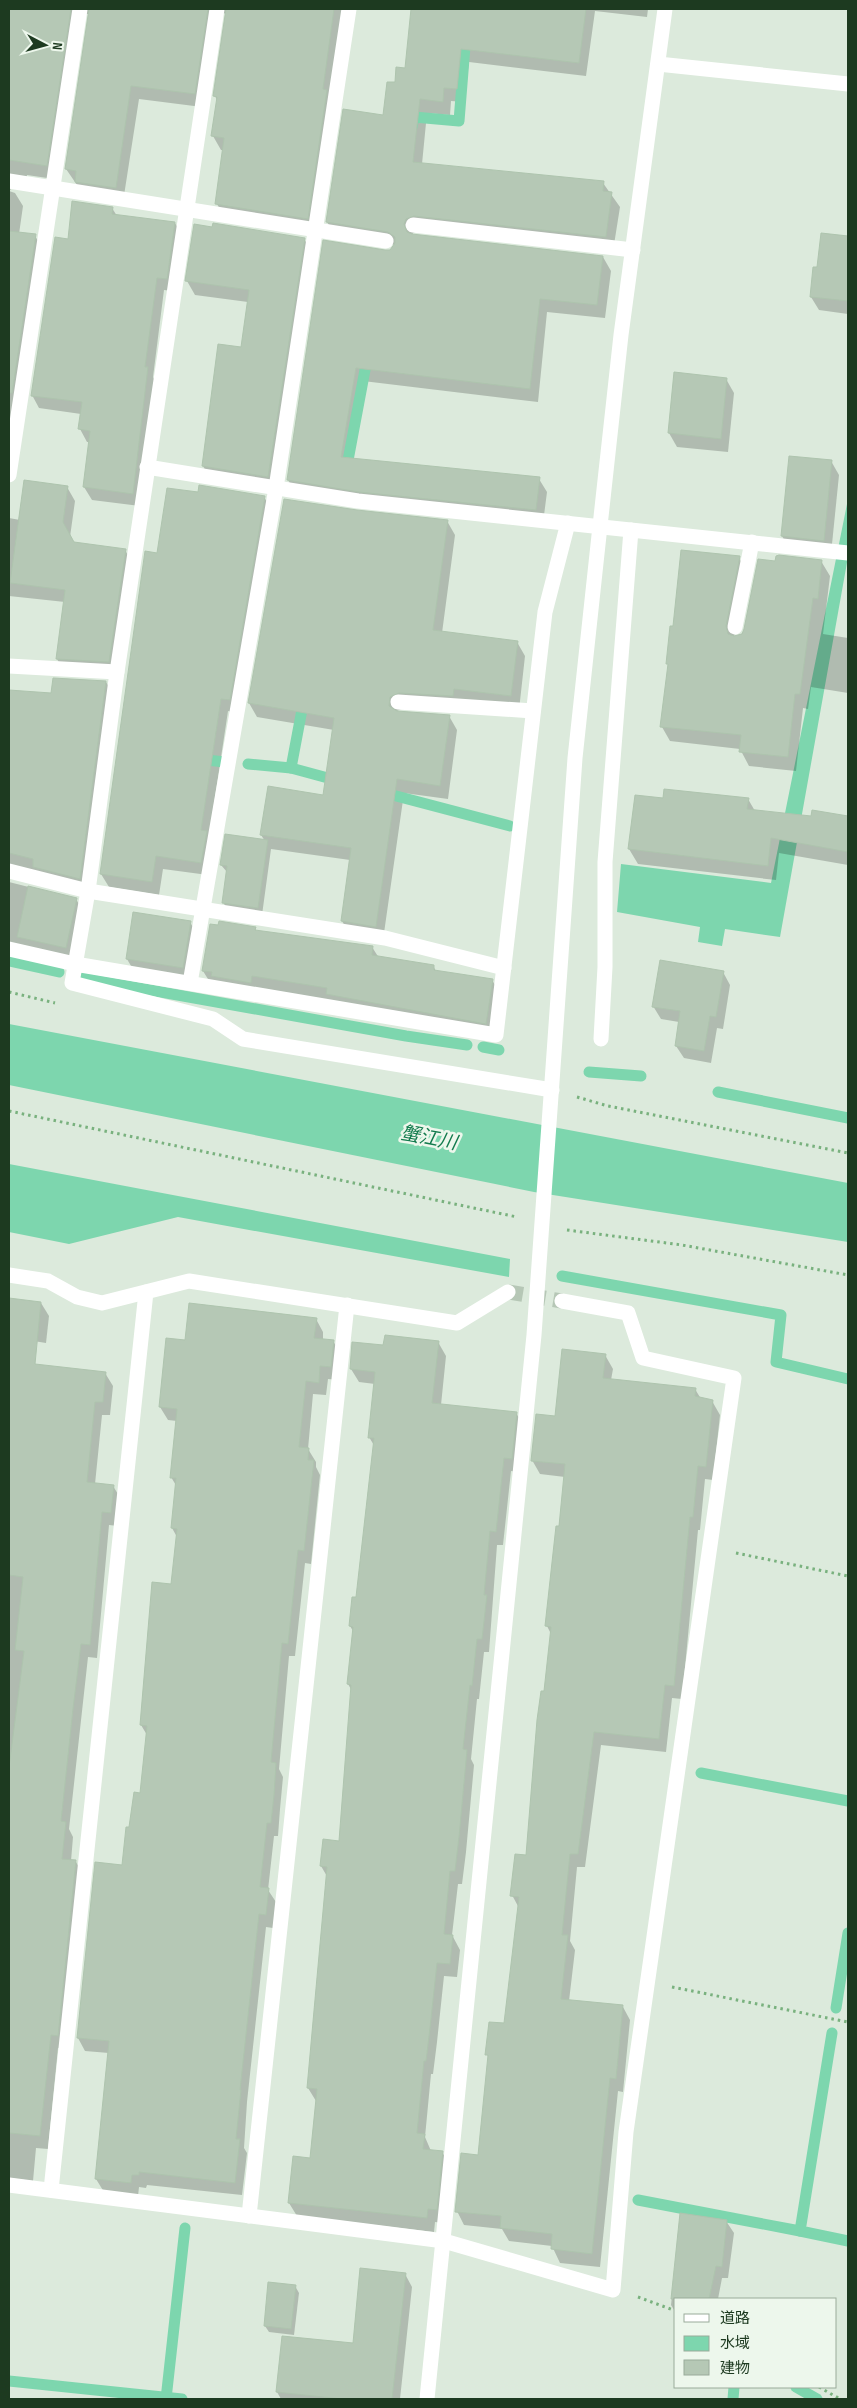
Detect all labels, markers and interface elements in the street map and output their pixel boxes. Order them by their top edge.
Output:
north arrow [20,20,70,70]
text: N [49,42,66,51]
water label: 蟹江川 [399,1122,461,1156]
legend [674,2298,837,2388]
text: 道路 [720,2309,750,2328]
text: 水域 [720,2334,750,2353]
text: 建物 [720,2359,750,2378]

